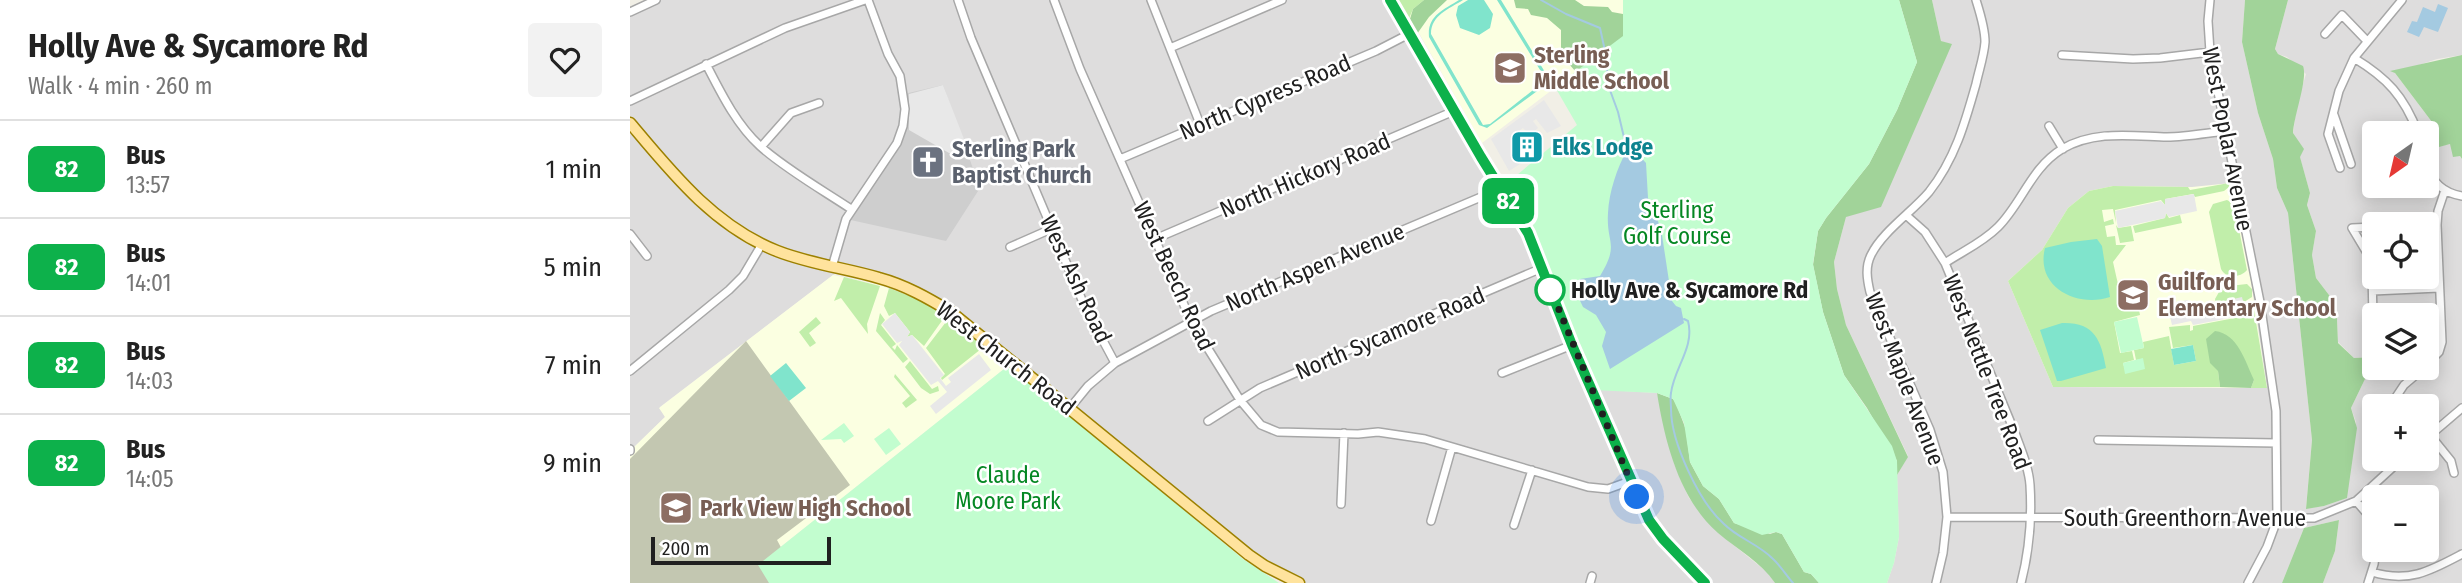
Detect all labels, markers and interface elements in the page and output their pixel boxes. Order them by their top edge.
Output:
button: heart [528,23,602,97]
text: Holly Ave & Sycamore Rd [28,26,369,66]
place label: Sterling Middle School [1534,41,1670,95]
street label: West Poplar Avenue [2196,45,2260,233]
street label: North Cypress Road [1175,48,1355,146]
school or university icon: Sterling Middle School [1491,49,1529,87]
text: Walk · 4 min · 260 m [28,72,213,100]
north arrow [2362,121,2440,198]
map controls [2362,121,2439,562]
street label: North Hickory Road [1215,126,1395,224]
building icon: Elks Lodge [1508,128,1546,166]
place label: Elks Lodge [1552,133,1653,161]
place label: Sterling Park Baptist Church [952,135,1091,189]
text: Bus [126,140,165,171]
church icon: Sterling Park Baptist Church [909,143,947,181]
text: 1 min [546,154,602,185]
text: 82 [55,155,78,183]
text: 13:57 [126,171,170,199]
line badge: 82 [1476,178,1540,224]
text: 82 [1496,187,1520,215]
park label: Sterling Golf Course [1623,196,1731,250]
street label: West Beech Road [1127,197,1221,355]
street label: West Ash Road [1034,210,1118,348]
button: locate [2362,212,2439,289]
street label: North Aspen Avenue [1221,217,1409,317]
text: Bus [126,238,165,269]
text: 5 min [544,252,602,283]
text: 82 [55,253,78,281]
place label: Guilford Elementary School [2158,268,2337,322]
text: 14:01 [126,269,171,297]
street label: West Nettle Tree Road [1937,270,2037,474]
marker: Holly Ave & Sycamore Rd [1535,275,1565,305]
place label: Holly Ave & Sycamore Rd [1571,276,1808,304]
school or university icon: Guilford Elementary School [2114,276,2152,314]
street label: North Sycamore Road [1291,280,1489,386]
street label: West Maple Avenue [1859,289,1951,469]
street label: West Church Road [931,295,1081,421]
button: layers [2362,303,2439,380]
text: Bus [126,336,165,367]
text: 7 min [545,350,602,381]
text: 82 [55,351,78,379]
text: 14:03 [126,367,173,395]
button: + [2362,394,2439,471]
text: Bus [126,434,165,465]
text: 9 min [543,448,602,479]
text: 82 [55,449,78,477]
park label: Claude Moore Park [955,461,1061,515]
text: 14:05 [126,465,174,493]
your location [1619,479,1654,514]
button: − [2362,485,2439,562]
school or university icon: Park View High School [657,489,695,527]
place label: Park View High School [700,494,912,522]
street label: South Greenthorn Avenue [2064,504,2306,532]
scale bar [651,534,831,566]
text: 200 m [662,537,709,560]

